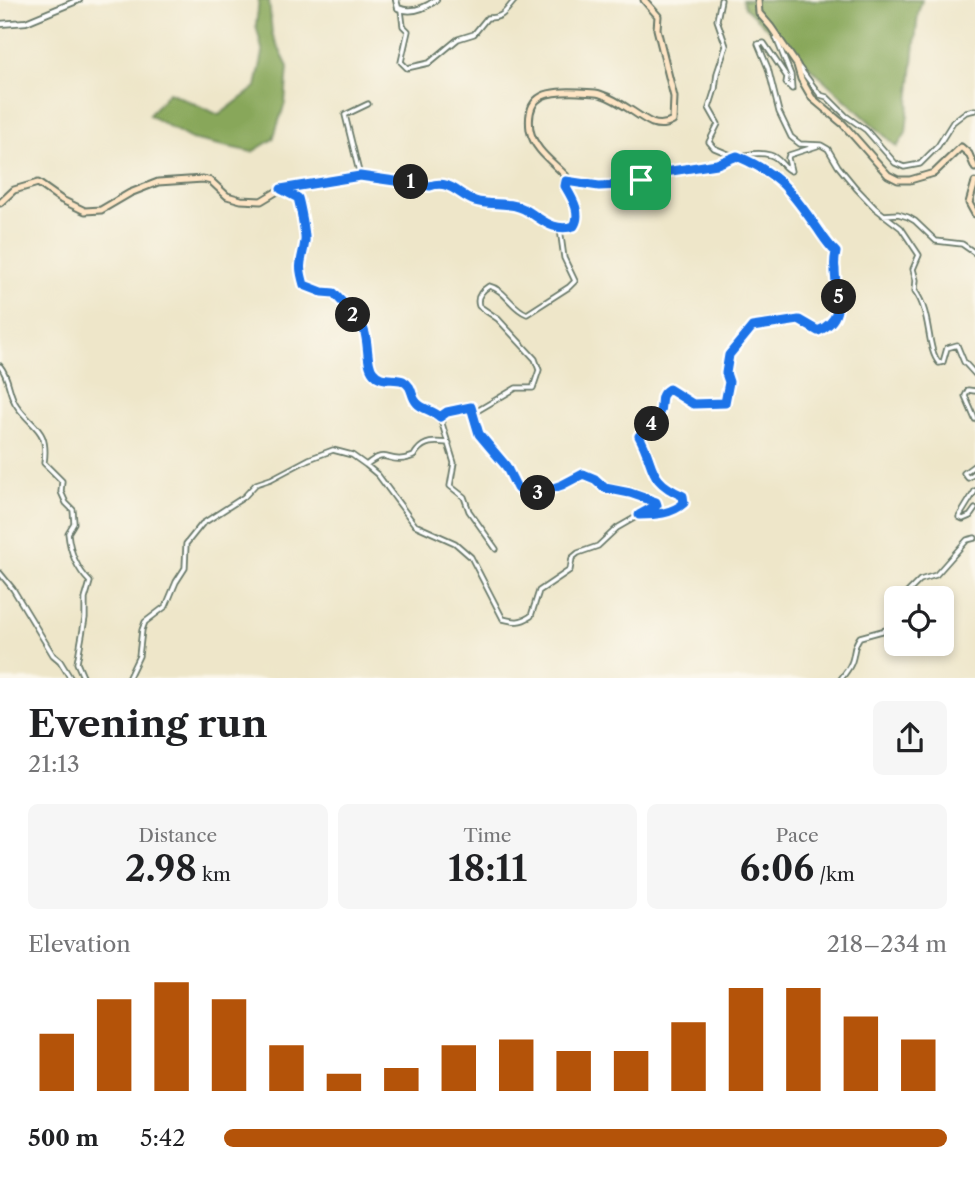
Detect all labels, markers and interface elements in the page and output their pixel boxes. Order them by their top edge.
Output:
pin [611,150,671,210]
icon: arrive [622,161,660,199]
pin: 1 [394,164,428,200]
text: 1 [406,170,415,193]
pin: 5 [822,280,856,314]
text: 5 [833,285,844,308]
pin: 2 [336,298,370,332]
text: 2 [347,303,358,326]
pin: 4 [634,406,670,442]
text: 4 [646,412,657,435]
pin: 3 [520,476,556,510]
text: 3 [532,481,543,504]
map controls [884,586,954,656]
button: locate [884,586,954,656]
text: Evening run [28,700,268,747]
button: share [873,701,947,775]
text: 21:13 [28,750,80,778]
text: Distance [139,824,217,847]
text: Time [463,824,512,847]
text: Pace [776,824,819,847]
text: 2.98 [125,847,197,890]
text: 18:11 [448,847,527,890]
text: 6:06 [740,847,814,890]
text: km [197,863,231,886]
text: /km [814,863,855,886]
text: Elevation [28,930,131,958]
text: 218–234 m [827,930,947,958]
text: 500 m [28,1124,99,1152]
text: 5:42 [140,1124,185,1152]

